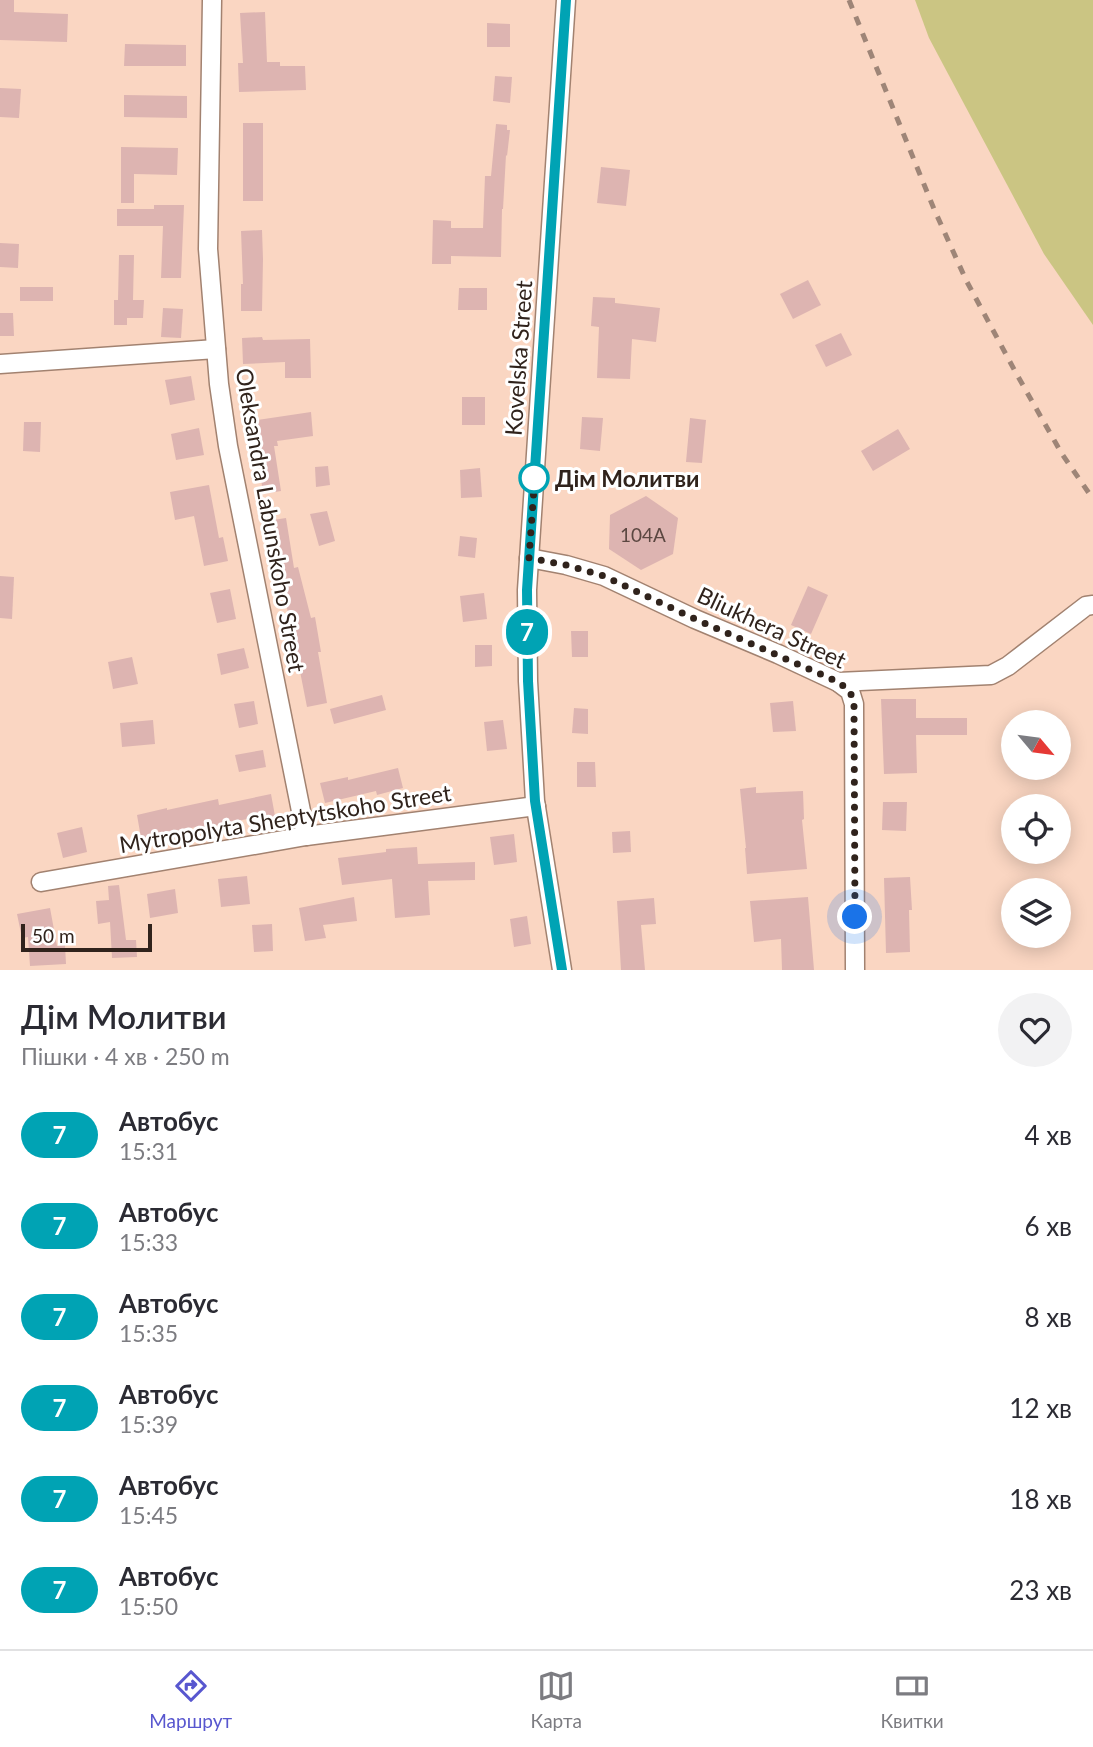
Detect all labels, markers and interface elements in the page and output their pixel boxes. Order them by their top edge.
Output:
street label: Kovelska Street [499,279,537,437]
street label: Oleksandra Labunskoho Street [230,366,312,675]
marker: Дім Молитви [519,463,549,493]
place label: Дім Молитви [555,464,700,492]
house number: 104А [620,523,666,546]
street label: Bliukhera Street [693,580,852,674]
line badge: 7 [504,609,550,655]
text: 7 [520,617,534,646]
north arrow [1001,710,1071,780]
map controls [1001,710,1071,948]
street label: Mytropolyta Sheptytskoho Street [117,778,454,858]
button: locate [1001,794,1071,864]
button: layers [1001,878,1071,948]
your location [837,899,872,934]
scale bar [21,921,152,953]
text: 50 m [32,924,75,947]
button: heart [998,993,1072,1067]
text: Дім Молитви [21,996,227,1036]
text: Пішки · 4 хв · 250 m [21,1042,230,1070]
text: Автобус [119,1105,218,1137]
text: 4 хв [1024,1119,1072,1151]
text: 7 [53,1120,66,1149]
text: 15:31 [119,1137,178,1165]
text: Автобус [119,1196,218,1228]
text: 6 хв [1024,1210,1072,1242]
text: 7 [53,1211,66,1240]
text: 15:33 [119,1228,178,1256]
text: Автобус [119,1287,218,1319]
text: 8 хв [1024,1301,1072,1333]
text: 7 [53,1302,66,1331]
text: 15:35 [119,1319,178,1347]
text: Автобус [119,1378,218,1410]
text: 12 хв [1009,1392,1072,1424]
text: 7 [53,1393,66,1422]
text: 15:39 [119,1410,178,1438]
text: Автобус [119,1469,218,1501]
text: 18 хв [1009,1483,1072,1515]
text: 7 [53,1484,66,1513]
text: 15:45 [119,1501,178,1529]
text: Автобус [119,1560,218,1592]
text: 23 хв [1009,1574,1072,1606]
text: 7 [53,1575,66,1604]
text: 15:50 [119,1592,178,1620]
tab: Маршрут [149,1667,232,1732]
tab: Карта [531,1667,582,1732]
tab: Квитки [880,1667,944,1732]

